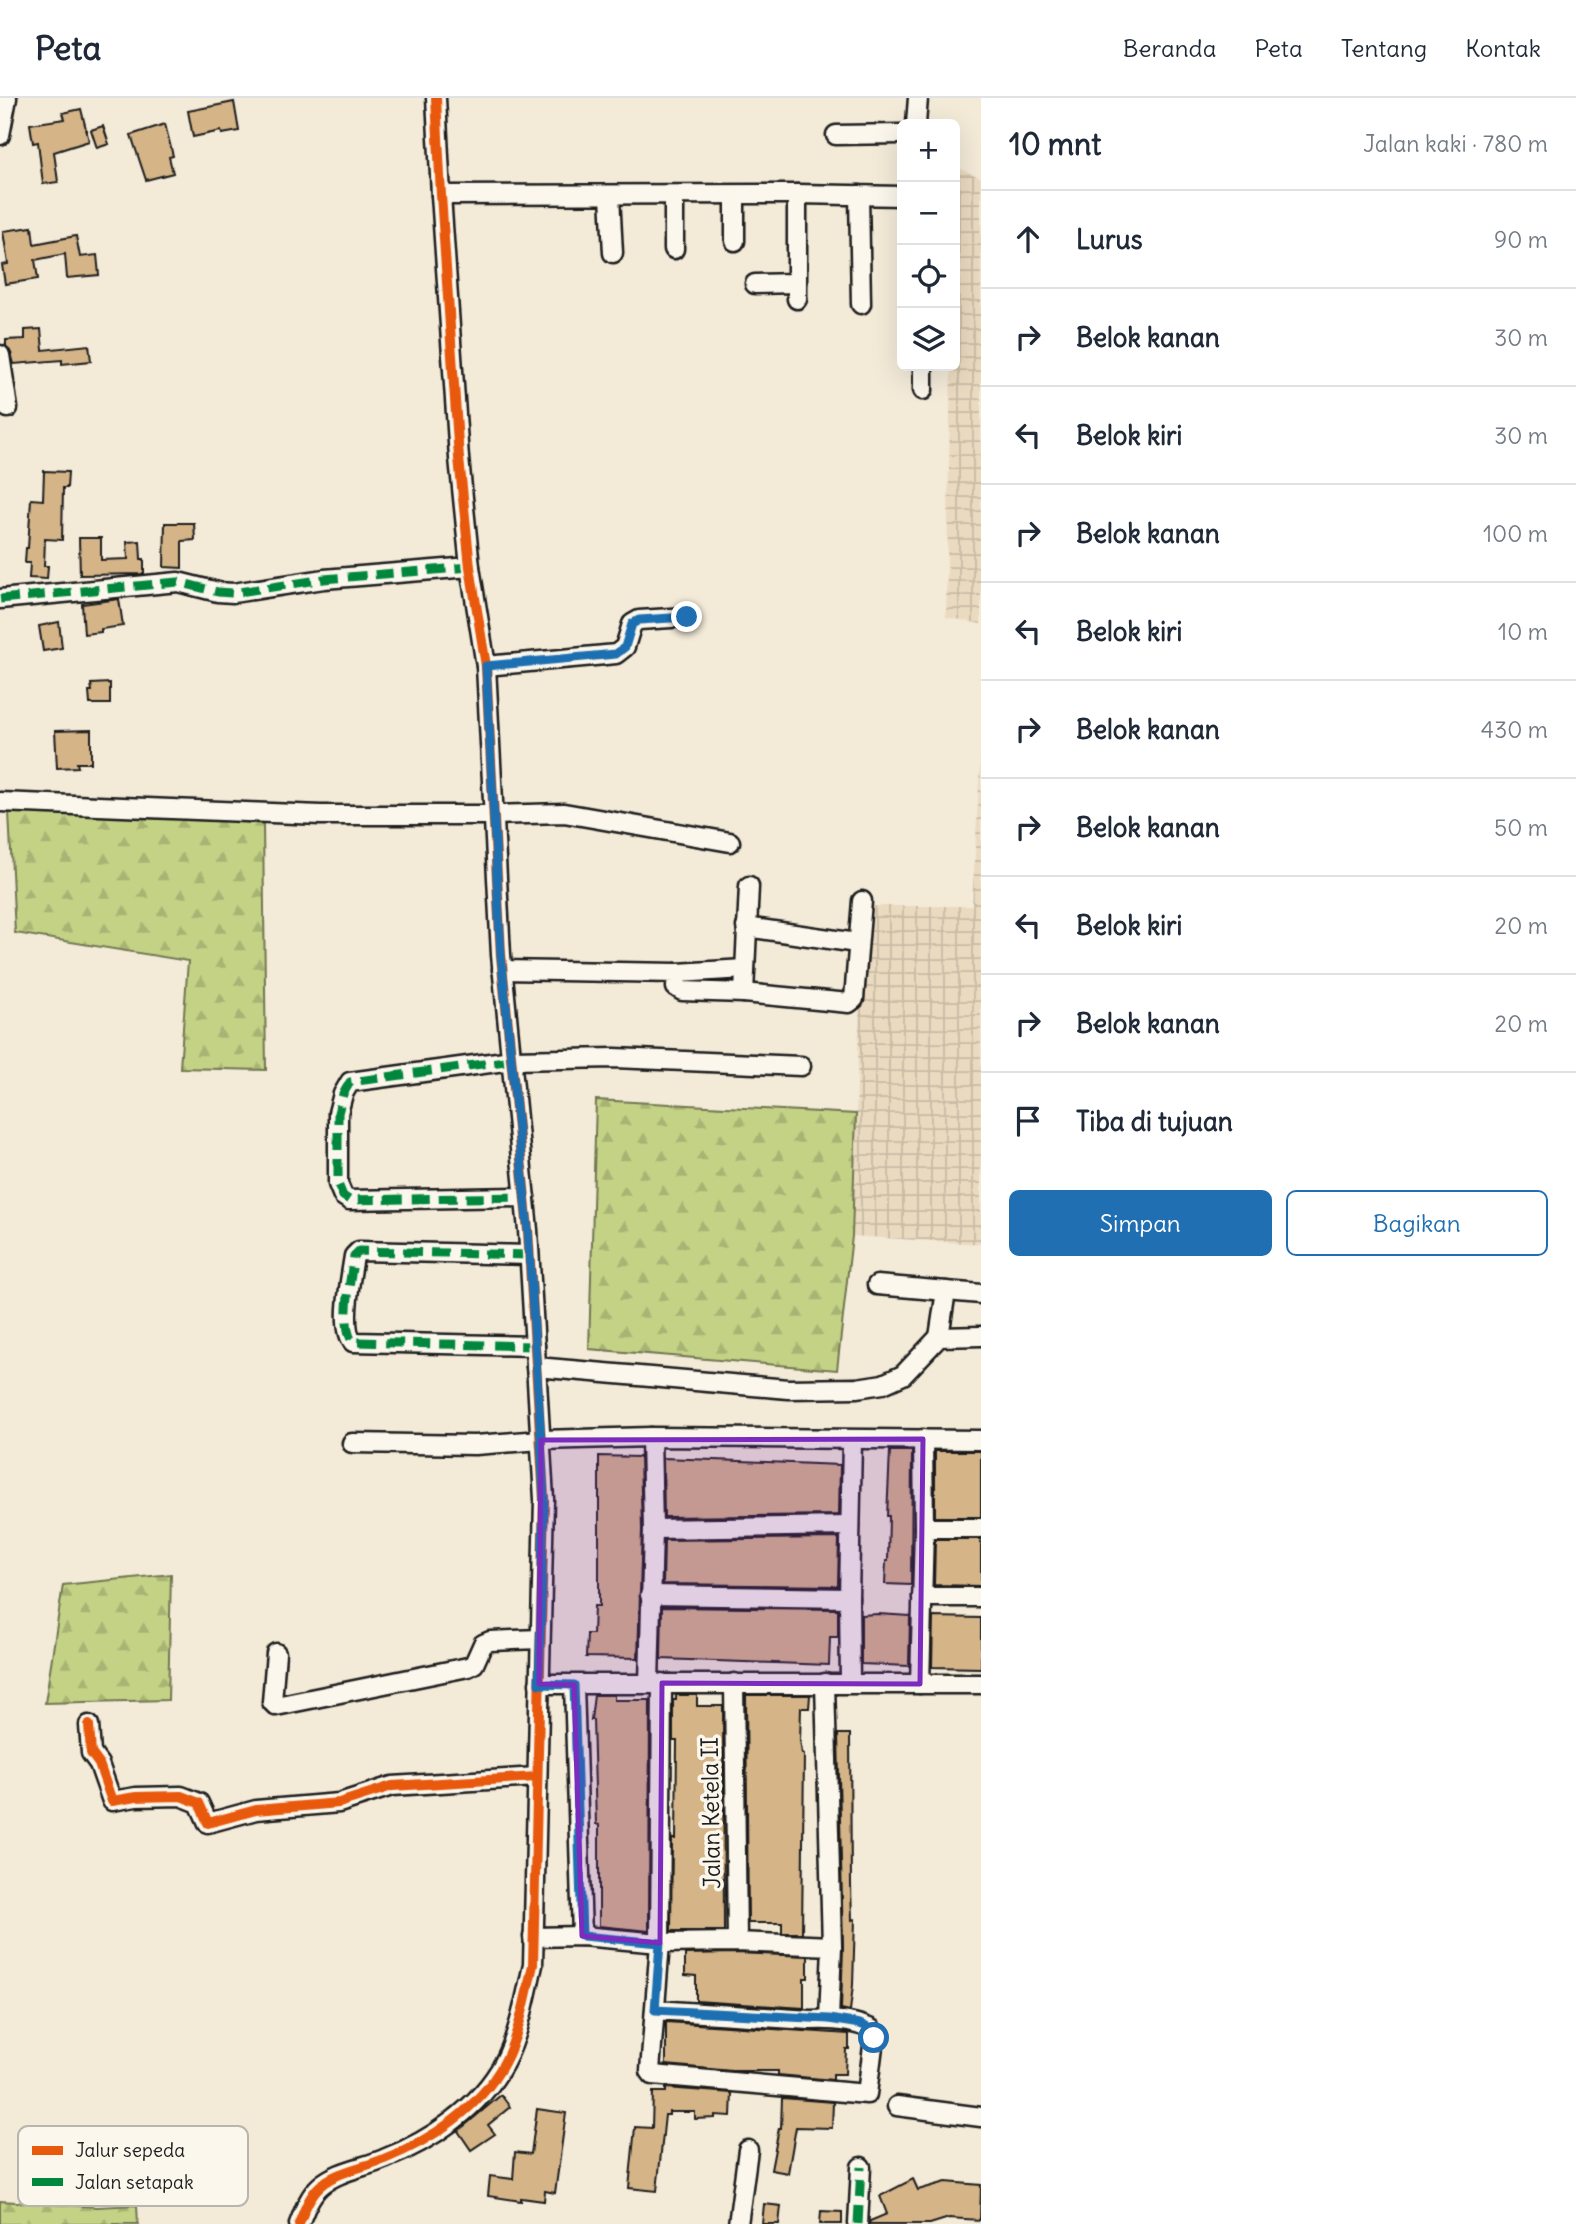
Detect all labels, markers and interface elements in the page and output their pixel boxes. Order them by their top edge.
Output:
text: Peta [35,27,101,69]
text: Beranda [1123,33,1216,63]
text: Peta [1254,33,1303,63]
text: Tentang [1341,33,1427,63]
text: Kontak [1465,33,1541,63]
map controls [897,119,960,371]
button: + [897,119,960,182]
text: 10 mnt [1009,125,1101,163]
text: Jalan kaki · 780 m [1363,129,1548,158]
button: − [897,182,960,245]
icon: ahead [1009,220,1047,258]
text: Lurus [1076,223,1143,256]
text: 90 m [1494,225,1548,254]
button: locate [897,245,960,308]
button: layers [897,308,960,371]
icon: right [1009,318,1047,356]
text: Belok kanan [1076,321,1220,354]
text: 30 m [1494,323,1548,352]
icon: left [1009,416,1047,454]
text: Belok kiri [1076,419,1182,452]
text: 30 m [1494,421,1548,450]
icon: right [1009,514,1047,552]
text: Belok kanan [1076,517,1220,550]
text: 100 m [1483,519,1548,548]
route end [671,601,702,632]
icon: left [1009,612,1047,650]
text: Belok kiri [1076,615,1182,648]
text: 10 m [1498,617,1548,646]
icon: right [1009,710,1047,748]
text: Belok kanan [1076,713,1220,746]
text: 430 m [1481,715,1548,744]
icon: right [1009,808,1047,846]
text: Belok kanan [1076,811,1220,844]
text: 50 m [1494,813,1548,842]
icon: left [1009,906,1047,944]
text: Belok kiri [1076,909,1182,942]
text: 20 m [1495,911,1548,940]
icon: right [1009,1004,1047,1042]
text: Belok kanan [1076,1007,1220,1040]
text: 20 m [1495,1009,1548,1038]
icon: arrive [1009,1102,1047,1140]
text: Tiba di tujuan [1076,1105,1233,1138]
button: Simpan [1009,1190,1272,1256]
button: Bagikan [1286,1190,1548,1256]
street label: Jalan Ketela II [695,1737,726,1889]
route start [858,2022,889,2053]
legend [18,2126,248,2206]
text: Jalur sepeda [75,2138,185,2162]
text: Jalan setapak [75,2170,194,2194]

